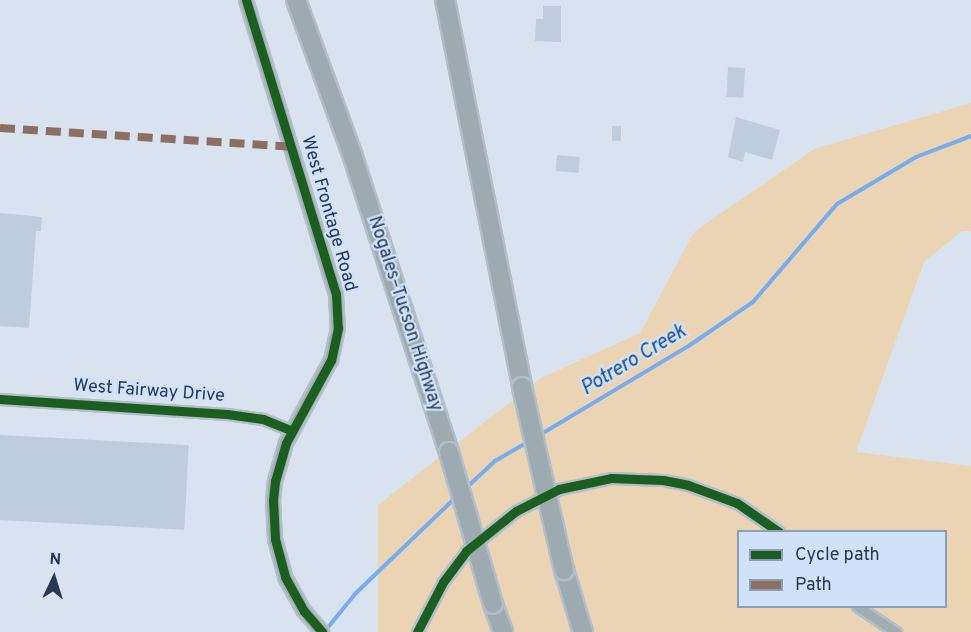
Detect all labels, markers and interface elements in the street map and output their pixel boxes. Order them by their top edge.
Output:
street label: West Frontage Road [295,134,361,294]
street label: Nogales–Tucson Highway [362,214,446,414]
water label: Potrero Creek [577,320,691,402]
street label: West Fairway Drive [73,376,225,408]
legend [737,530,947,608]
text: Cycle path [795,544,880,567]
north arrow [24,548,84,608]
text: N [49,550,62,570]
text: Path [795,574,832,597]

